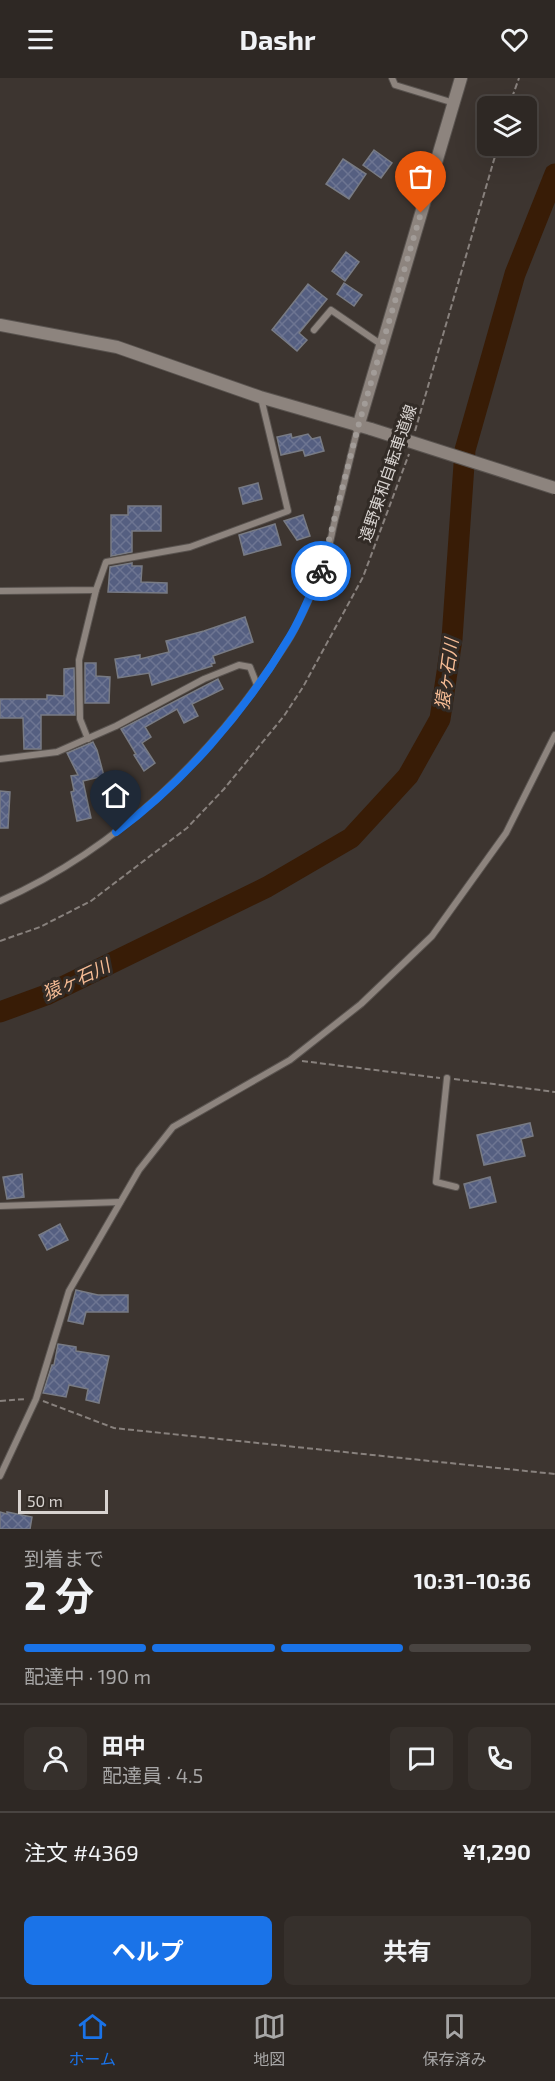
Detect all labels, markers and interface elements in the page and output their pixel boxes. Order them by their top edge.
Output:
icon: menu [24,23,57,56]
text: Dashr [240,23,315,55]
icon: heart [498,23,531,56]
map controls [477,96,537,156]
button: layers [477,96,537,156]
pin [395,151,446,213]
icon: bag [404,160,437,193]
street label: 遠野東和自転車道線 [355,402,419,544]
courier [291,541,351,601]
icon: bike [305,555,338,588]
water label: 猿ヶ石川 [430,635,462,711]
pin [90,770,141,832]
icon: home [99,779,132,812]
water label: 猿ヶ石川 [39,953,115,1004]
scale bar [18,1487,108,1514]
text: 50 m [27,1491,63,1510]
text: 到着まで [24,1546,104,1570]
text: 10:31–10:36 [414,1567,531,1593]
text: 2 分 [24,1571,94,1618]
text: 配達中 · 190 m [24,1664,151,1688]
button: person [24,1727,87,1790]
button: chat [390,1727,453,1790]
button: phone [468,1727,531,1790]
text: 田中 [102,1732,146,1758]
text: 配達員 · 4.5 [102,1763,203,1787]
text: ¥1,290 [462,1838,531,1864]
text: 注文 #4369 [24,1839,139,1865]
button: ヘルプ [24,1916,272,1985]
button: 共有 [284,1916,531,1985]
tab: ホーム [68,2010,116,2070]
tab: 地図 [253,2010,286,2070]
tab: 保存済み [423,2010,487,2070]

